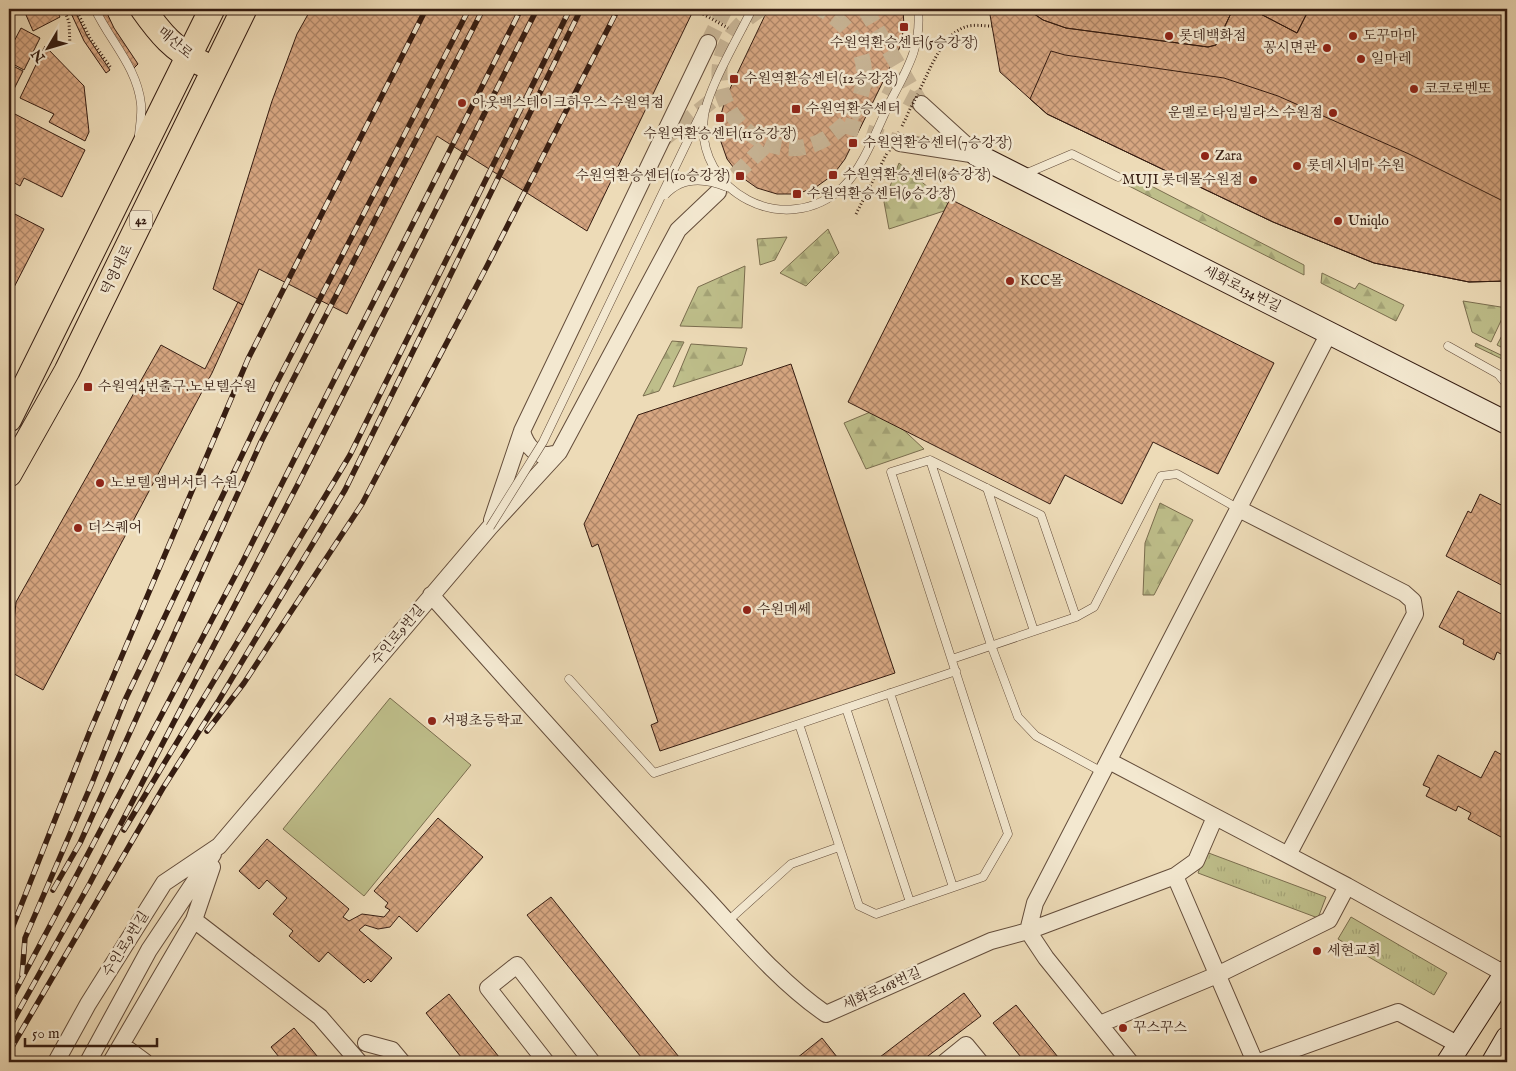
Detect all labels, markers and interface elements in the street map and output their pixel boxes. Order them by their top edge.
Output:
marker: 수원역환승센터(5승강장) [898,21,910,33]
north arrow [22,22,72,72]
street label: 매산로 [154,23,197,63]
place label: 롯데백화점 [1179,27,1247,45]
place label: 도꾸마마 [1363,27,1418,45]
marker: 롯데백화점 [1163,30,1175,42]
marker: 도꾸마마 [1347,30,1359,42]
place label: 수원역환승센터(5승강장) [830,34,978,52]
place label: 꽁시면관 [1263,39,1317,57]
marker: 꽁시면관 [1321,42,1333,54]
text: N [28,45,50,66]
place label: 일마레 [1371,50,1412,68]
marker: 일마레 [1355,53,1367,65]
place label: 수원역환승센터(12승강장) [744,70,898,88]
marker: 수원역환승센터(12승강장) [728,73,740,85]
place label: 코코로벤또 [1424,80,1492,98]
marker: 코코로벤또 [1408,83,1420,95]
place label: 아웃백스테이크하우스 수원역점 [472,94,664,112]
marker: 아웃백스테이크하우스 수원역점 [456,97,468,109]
place label: 수원역환승센터 [806,100,901,118]
marker: 수원역환승센터 [790,103,802,115]
place label: 운멜로 타임빌라스 수원점 [1168,104,1323,122]
marker: 운멜로 타임빌라스 수원점 [1327,107,1339,119]
marker: 수원역환승센터(11승강장) [714,112,726,124]
place label: 수원역환승센터(11승강장) [644,125,796,143]
place label: 수원역환승센터(7승강장) [863,134,1012,152]
marker: 수원역환승센터(7승강장) [847,137,859,149]
place label: Zara [1215,147,1243,165]
marker: Zara [1199,150,1211,162]
place label: 롯데시네마 수원 [1307,157,1405,175]
marker: 롯데시네마 수원 [1291,160,1303,172]
place label: 수원역환승센터(8승강장) [843,166,991,184]
place label: 수원역환승센터(10승강장) [576,167,730,185]
marker: 수원역환승센터(8승강장) [827,169,839,181]
marker: 수원역환승센터(10승강장) [734,170,746,182]
place label: MUJI 롯데몰수원점 [1122,171,1243,189]
marker: MUJI 롯데몰수원점 [1247,174,1259,186]
place label: 수원역환승센터(9승강장) [807,185,956,203]
marker: 수원역환승센터(9승강장) [791,188,803,200]
road number: 42 [130,210,152,230]
place label: Uniqlo [1348,212,1389,230]
marker: Uniqlo [1332,215,1344,227]
street label: 덕영대로 [97,241,137,298]
street label: 세화로134번길 [1200,262,1284,316]
place label: KCC몰 [1020,272,1063,290]
marker: KCC몰 [1004,275,1016,287]
place label: 수원역4번출구.노보텔수원 [98,378,257,396]
marker: 수원역4번출구.노보텔수원 [82,381,94,393]
place label: 노보텔 앰버서더 수원 [110,474,238,492]
marker: 노보텔 앰버서더 수원 [94,477,106,489]
place label: 더스퀘어 [88,519,142,537]
marker: 더스퀘어 [72,522,84,534]
street label: 수인로9번길 [367,601,429,669]
place label: 수원메쎄 [757,601,811,619]
marker: 수원메쎄 [741,604,753,616]
place label: 서평초등학교 [442,712,524,730]
marker: 서평초등학교 [426,715,438,727]
street label: 수인로9번길 [99,908,153,980]
place label: 세현교회 [1327,942,1381,960]
marker: 세현교회 [1311,945,1323,957]
street label: 세화로168번길 [840,964,924,1014]
scale bar [25,1016,158,1048]
place label: 꾸스꾸스 [1133,1019,1188,1037]
marker: 꾸스꾸스 [1117,1022,1129,1034]
text: 50 m [32,1024,60,1043]

